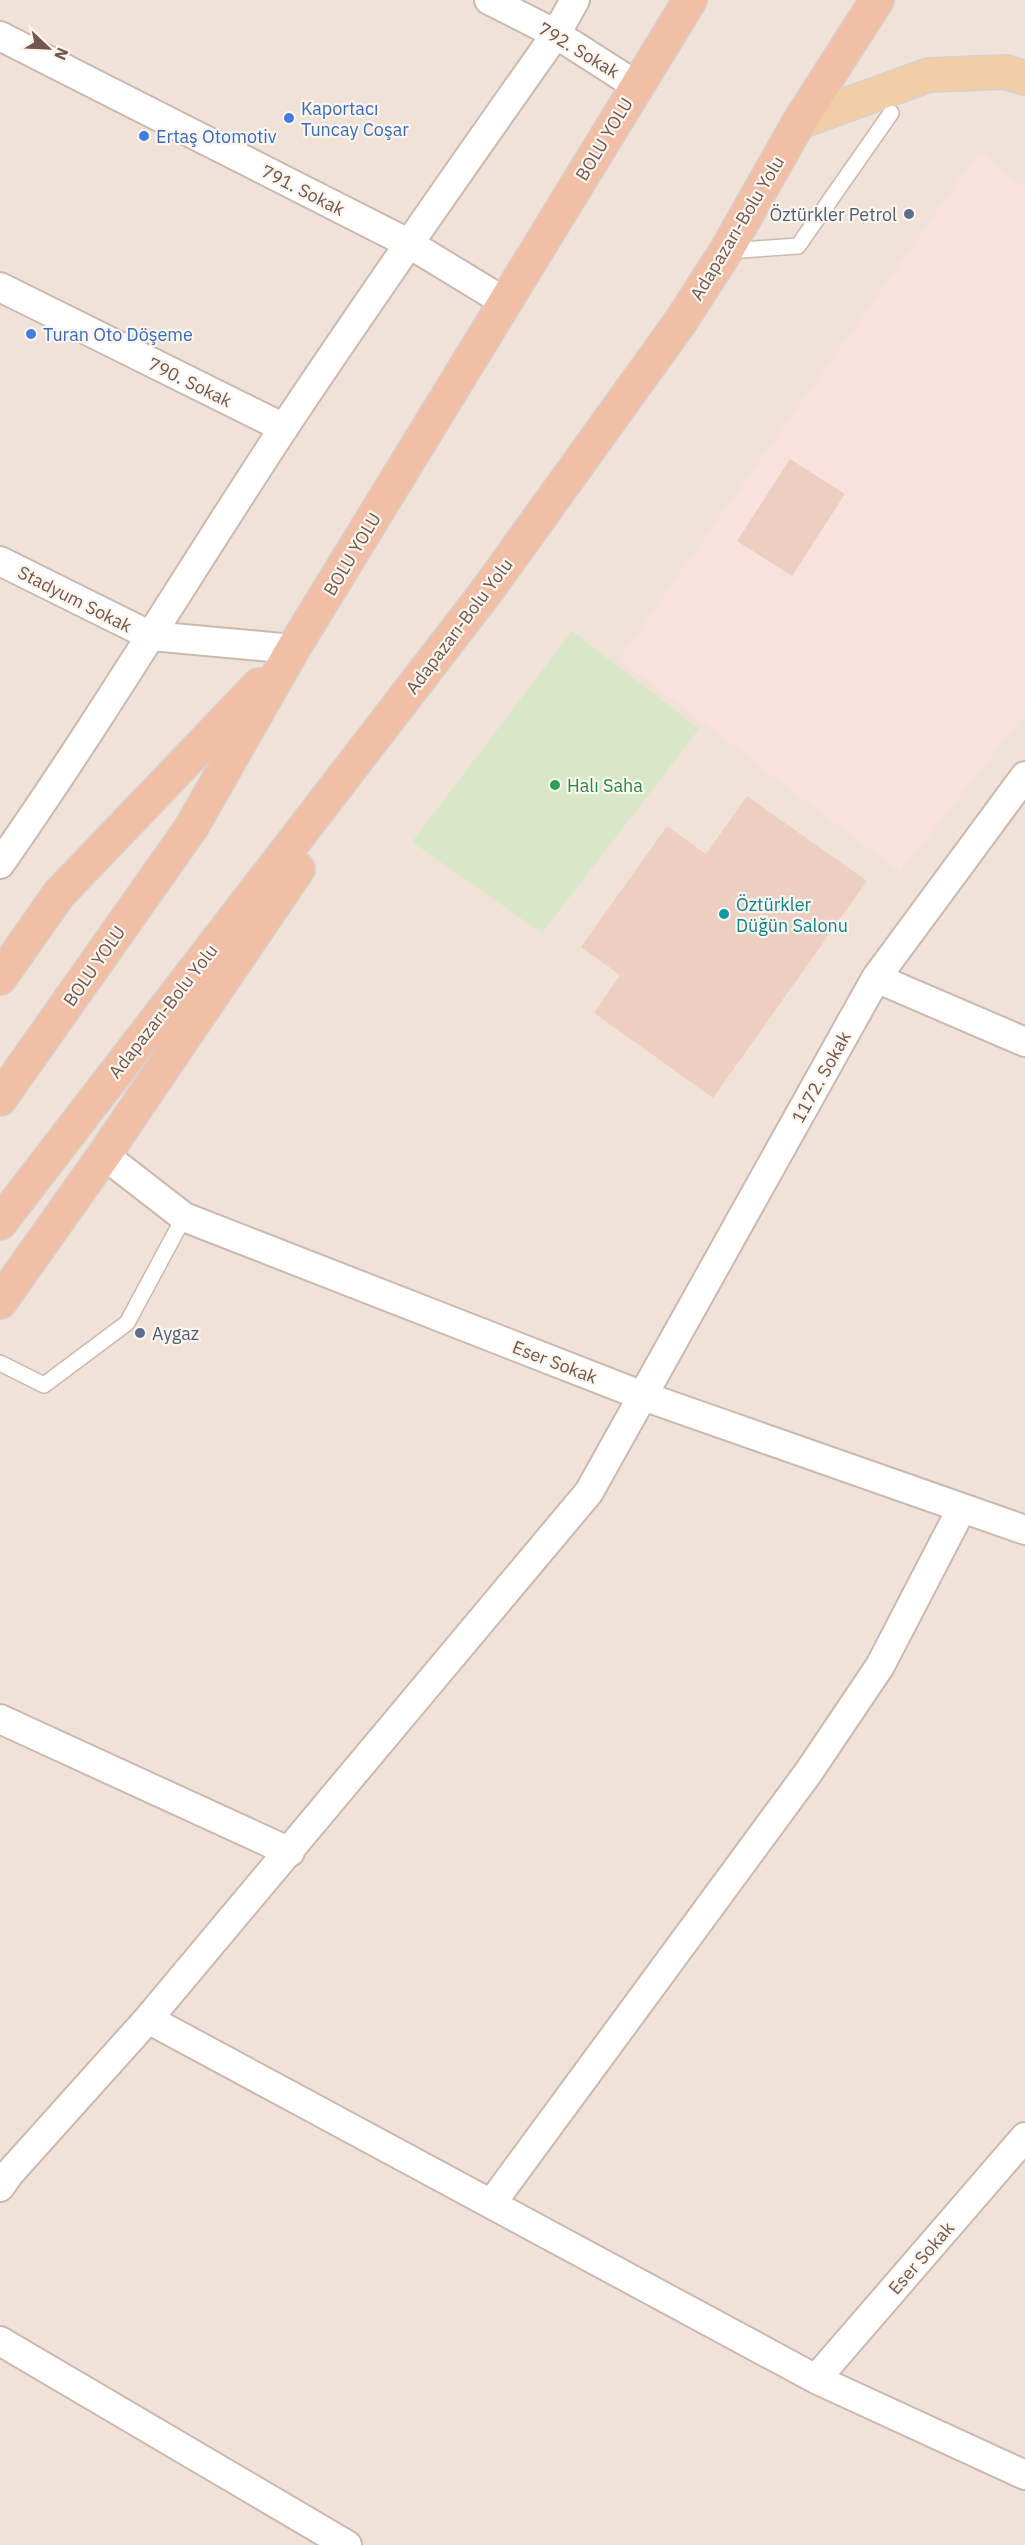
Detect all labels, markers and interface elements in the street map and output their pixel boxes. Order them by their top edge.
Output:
street label: 792. Sokak [534,17,624,83]
north arrow [18,18,78,78]
text: N [50,45,73,63]
street label: BOLU YOLU [570,93,638,185]
place label: Kaportacı Tuncay Coşar [301,97,409,141]
marker: Kaportacı Tuncay Coşar [282,111,296,125]
place label: Ertaş Otomotiv [156,125,277,148]
marker: Ertaş Otomotiv [137,129,151,143]
street label: Adapazarı-Bolu Yolu [685,152,789,304]
street label: 791. Sokak [257,159,349,221]
place label: Öztürkler Petrol [769,203,897,226]
marker: Öztürkler Petrol [902,207,916,221]
place label: Turan Oto Döşeme [43,323,193,346]
marker: Turan Oto Döşeme [24,327,38,341]
street label: 790. Sokak [144,352,236,412]
street label: BOLU YOLU [318,508,386,600]
street label: Adapazarı-Bolu Yolu [400,554,518,698]
street label: Stadyum Sokak [14,560,136,638]
place label: Halı Saha [567,774,643,797]
marker: Halı Saha [548,778,562,792]
place label: Öztürkler Düğün Salonu [736,893,848,937]
marker: Öztürkler Düğün Salonu [717,907,731,921]
street label: BOLU YOLU [58,921,130,1011]
street label: Adapazarı-Bolu Yolu [103,939,223,1083]
street label: 1172. Sokak [786,1027,856,1127]
place label: Aygaz [152,1322,199,1345]
marker: Aygaz [133,1326,147,1340]
street label: Eser Sokak [509,1335,601,1389]
street label: Eser Sokak [883,2216,959,2299]

